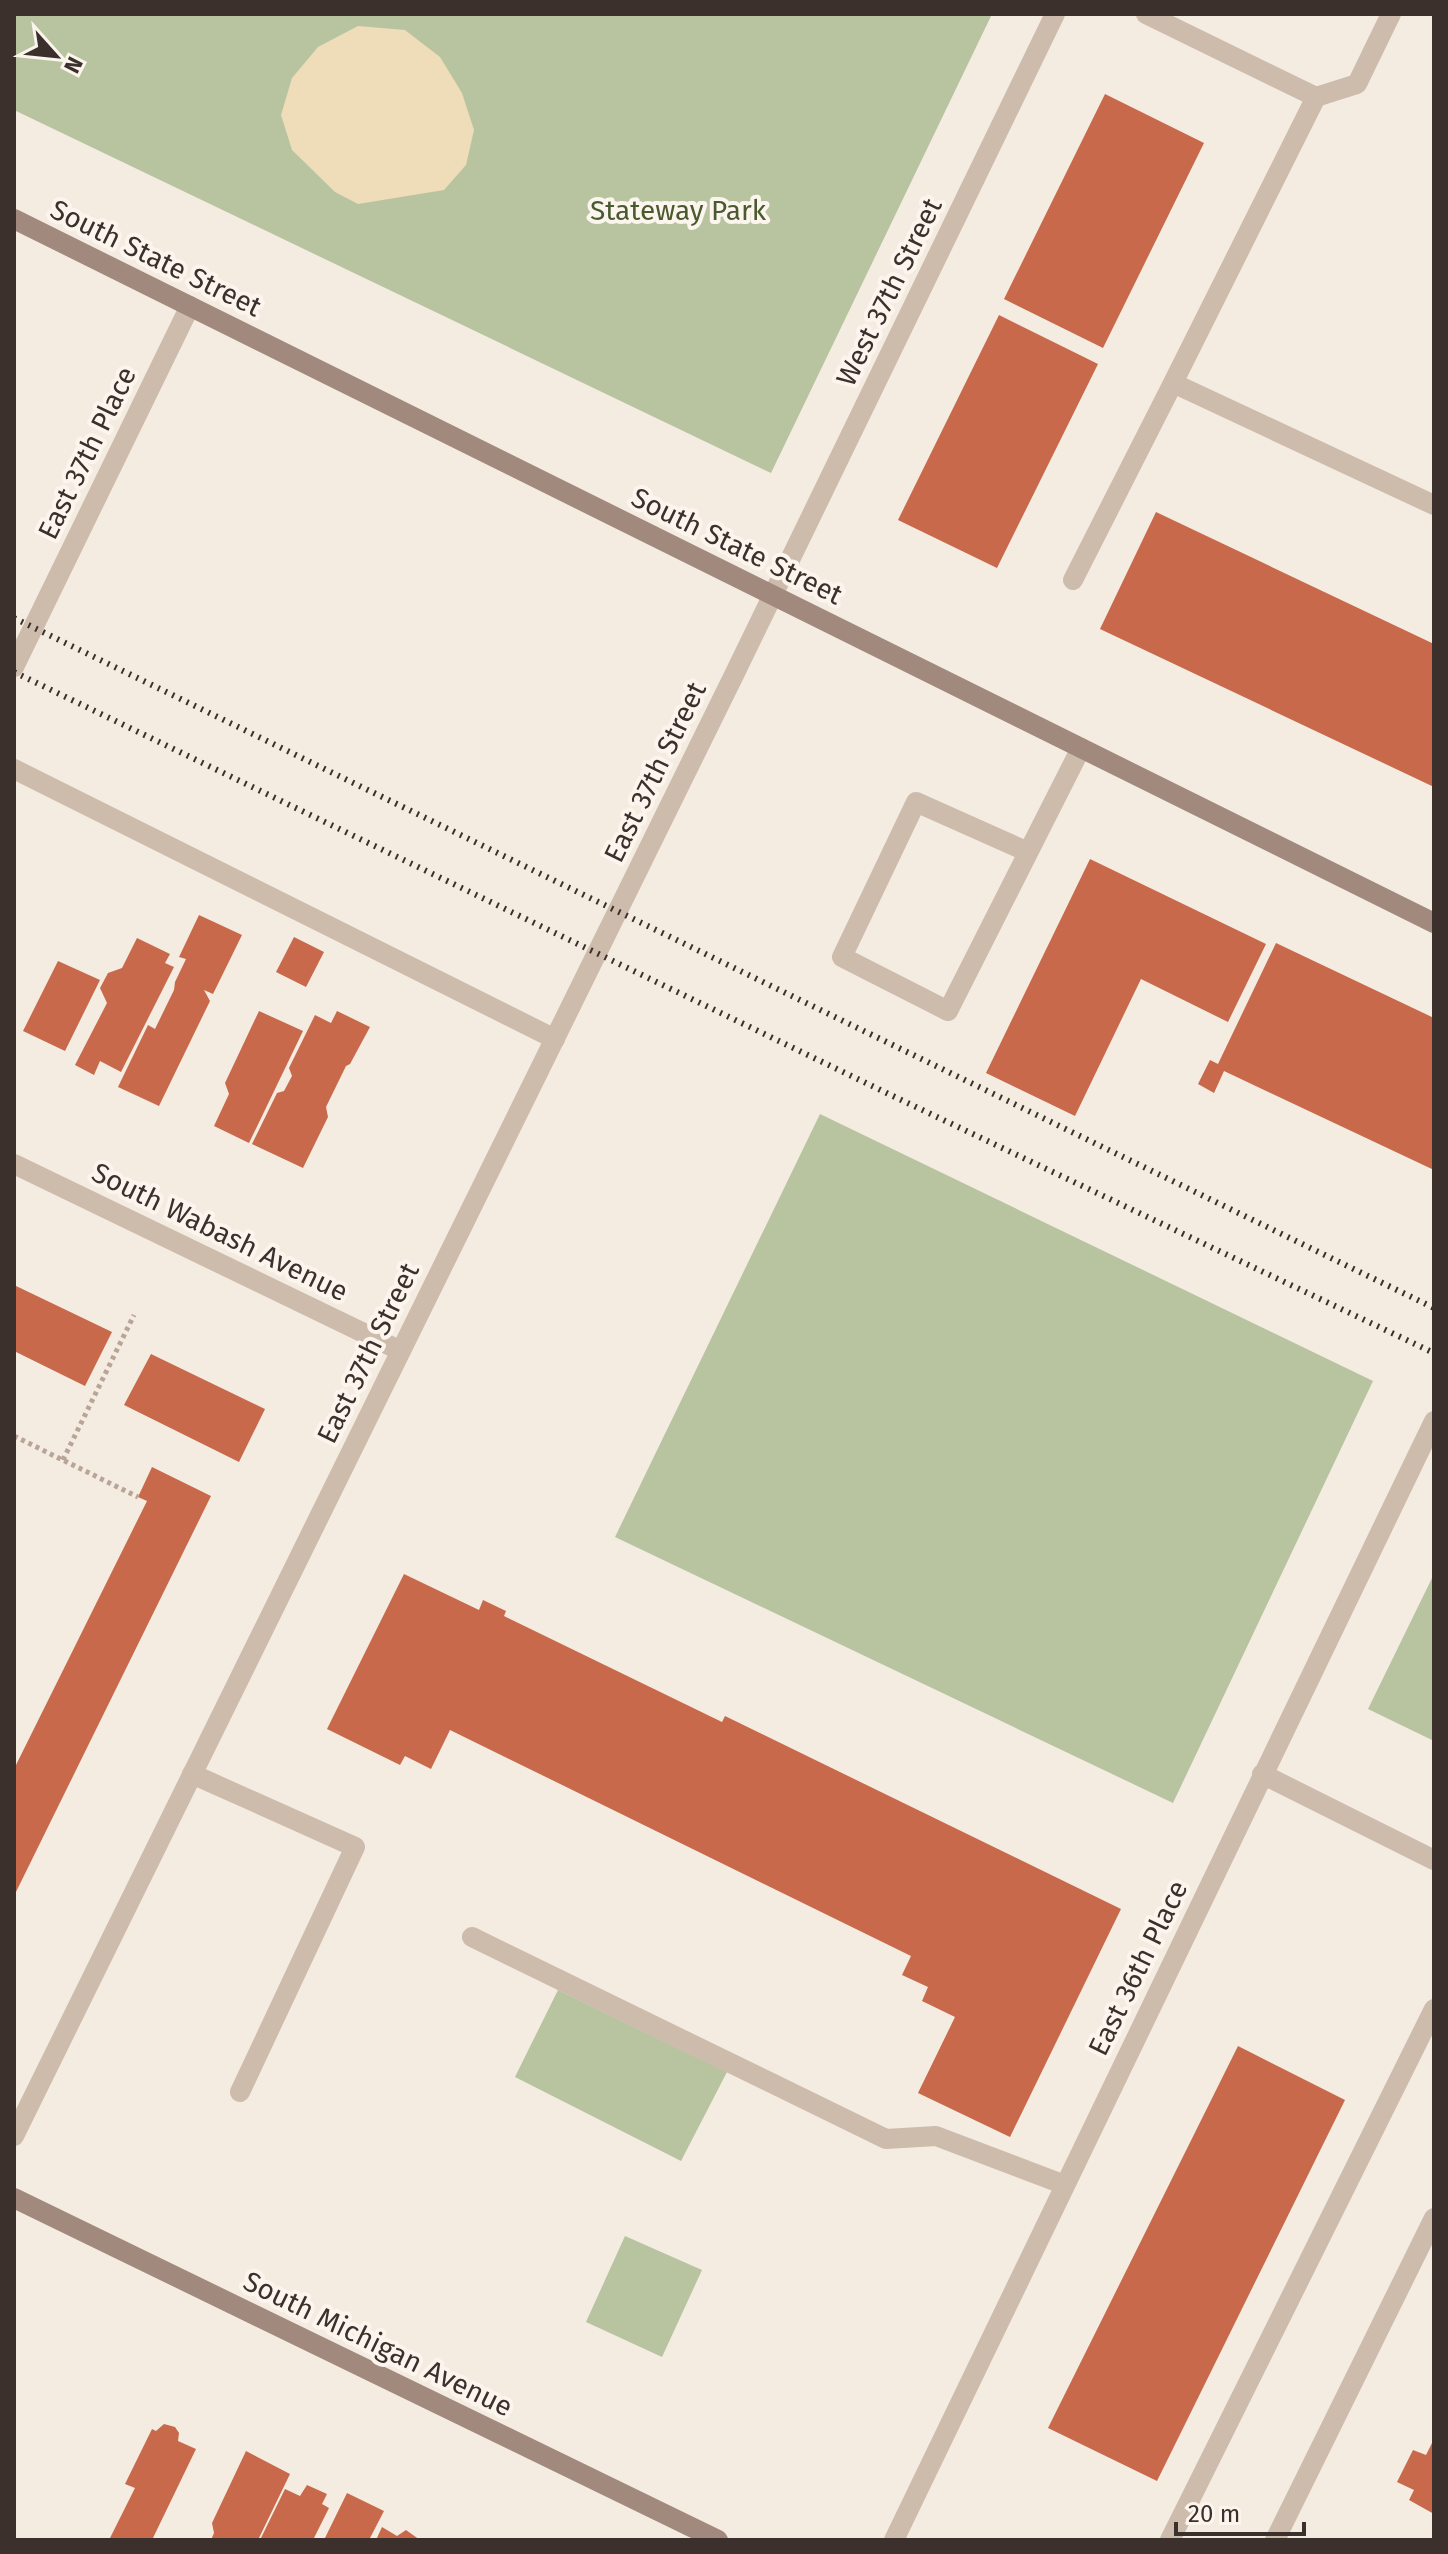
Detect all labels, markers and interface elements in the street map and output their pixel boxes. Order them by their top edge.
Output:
north arrow [16,16,96,96]
text: N [58,52,89,77]
street label: West 37th Street [829,192,949,391]
street label: South State Street [45,193,268,324]
park label: Stateway Park [590,194,767,227]
street label: East 37th Place [31,361,143,545]
street label: South State Street [626,481,849,612]
street label: East 37th Street [597,676,713,867]
street label: South Wabash Avenue [87,1156,353,1308]
street label: East 37th Street [310,1257,426,1448]
street label: East 36th Place [1081,1875,1195,2061]
street label: South Michigan Avenue [238,2264,518,2424]
scale bar [1176,2486,1304,2536]
text: 20 m [1188,2500,1240,2528]

